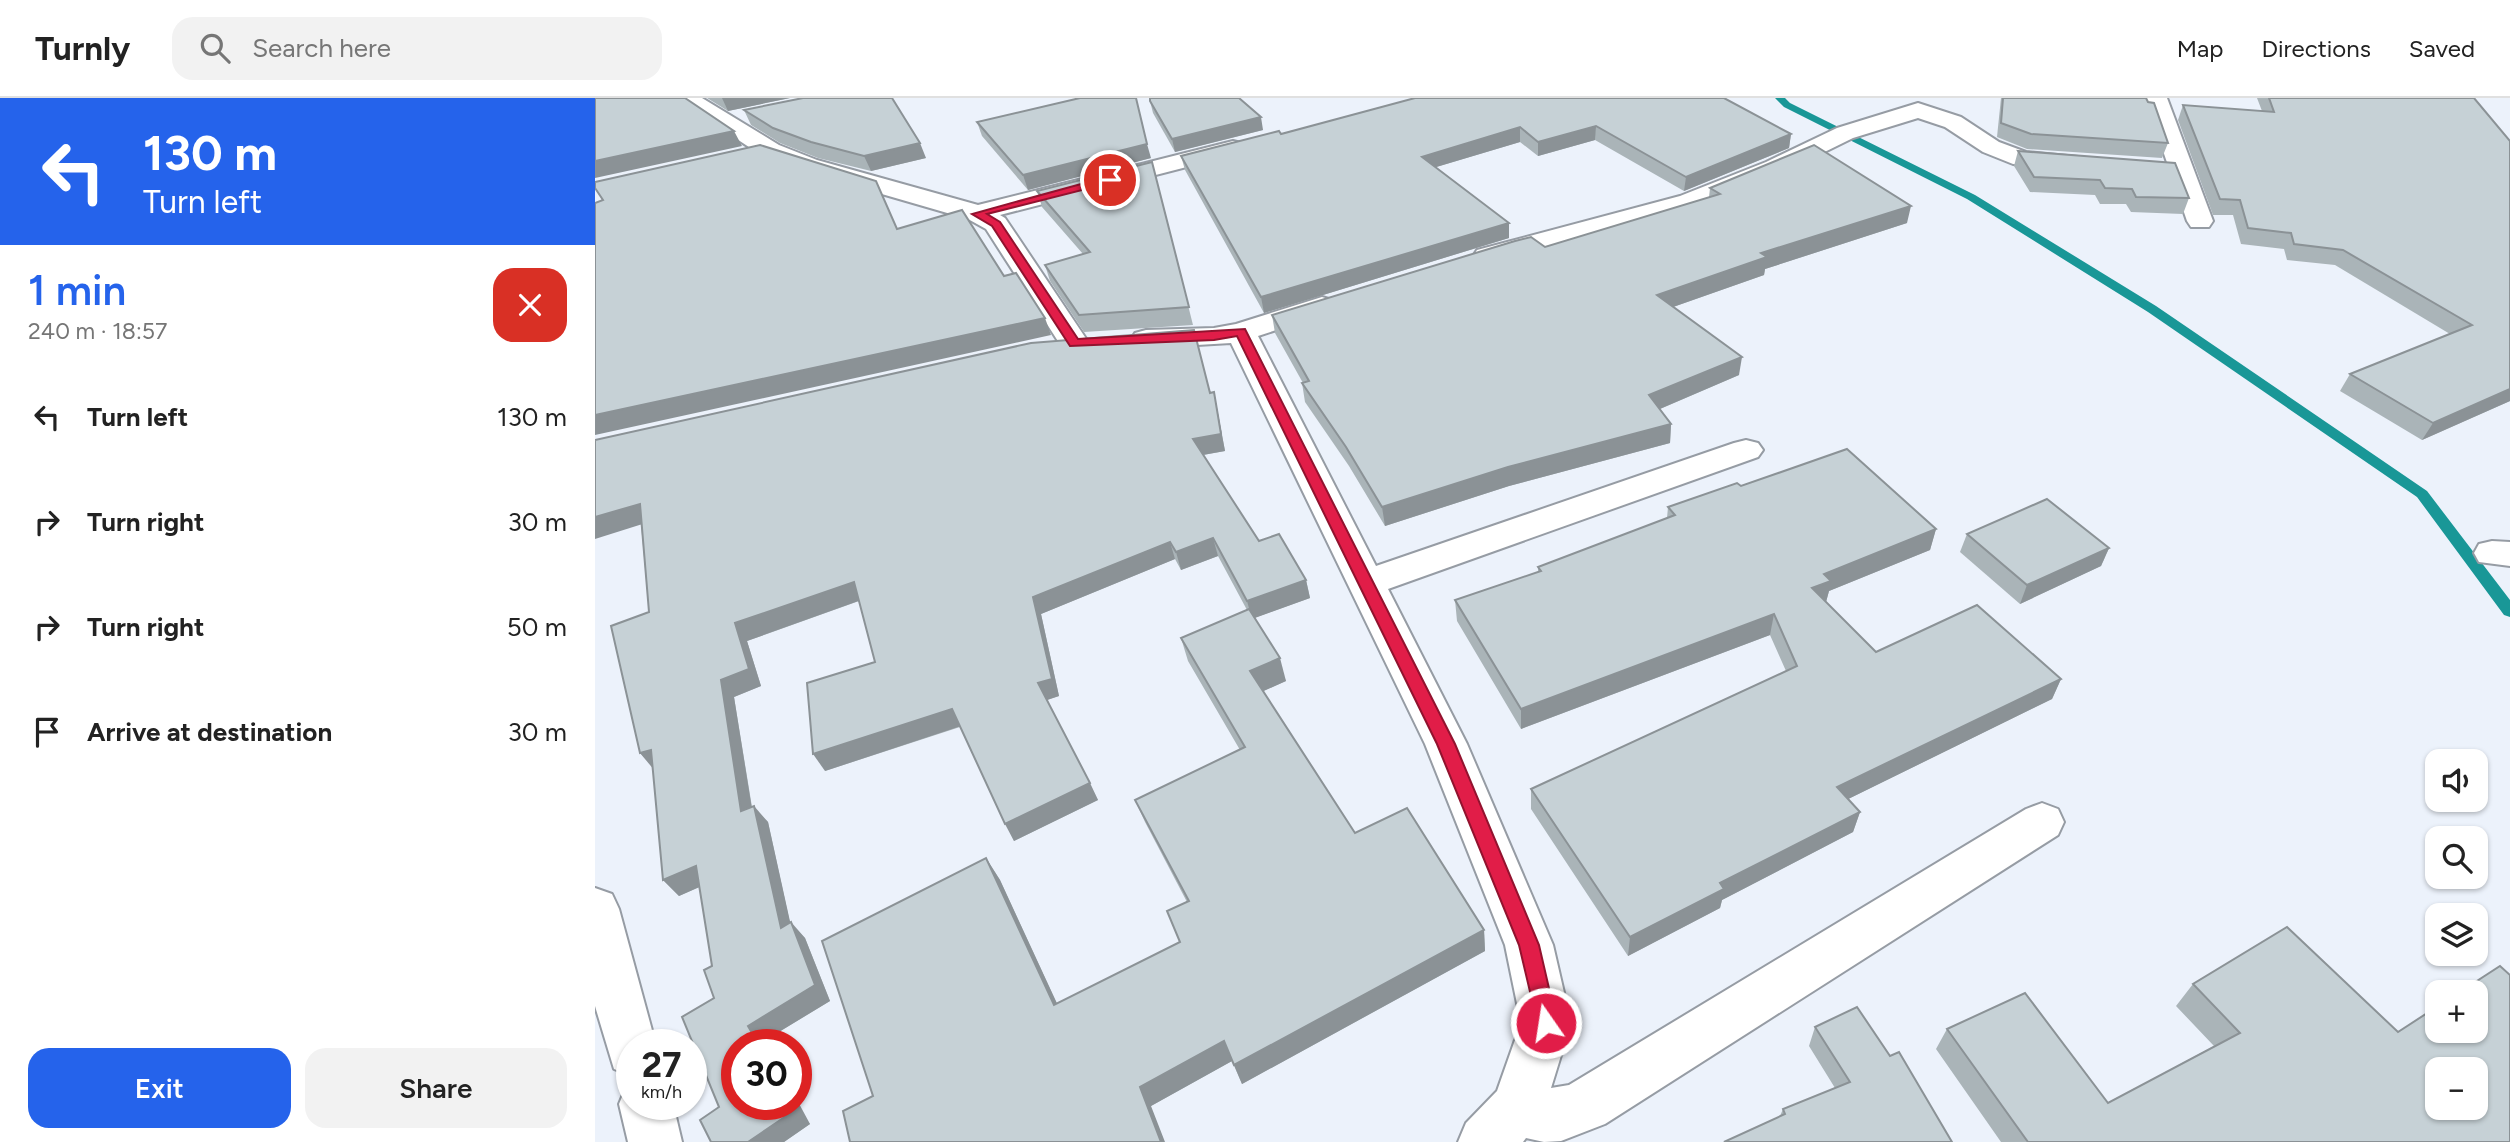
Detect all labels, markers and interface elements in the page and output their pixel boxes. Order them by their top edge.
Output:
search box [172,17,662,80]
text: Turnly [35,29,130,68]
icon: search [196,29,234,67]
text: Search here [252,32,391,64]
text: Map [2177,34,2223,63]
text: Directions [2261,34,2371,63]
text: Saved [2409,34,2475,63]
text: 130 m [143,123,277,182]
icon: left [28,126,119,217]
pin [1080,150,1140,210]
icon: arrive [1091,161,1129,199]
text: Turn left [143,183,262,221]
text: 1 min [28,265,126,316]
button: close [493,268,567,342]
text: 240 m · 18:57 [28,317,167,345]
icon: left [28,398,66,436]
text: Turn left [87,401,188,433]
text: 130 m [497,401,567,433]
icon: right [28,503,66,541]
text: Turn right [87,506,204,538]
text: 30 m [508,506,567,538]
icon: right [28,608,66,646]
text: Turn right [87,611,204,643]
text: 50 m [507,611,567,643]
icon: arrive [28,713,66,751]
text: Arrive at destination [87,716,332,748]
text: 30 m [508,716,567,748]
map controls [2425,749,2488,1120]
button: sound [2425,749,2488,812]
button: search [2425,826,2488,889]
button: layers [2425,903,2488,966]
button: + [2425,980,2488,1043]
position arrow [1509,986,1583,1060]
speed limit sign: 30 [721,1029,812,1120]
text: 27 [642,1044,681,1086]
button: Exit [28,1048,291,1128]
button: Share [305,1048,567,1128]
button: − [2425,1057,2488,1120]
text: km/h [641,1081,682,1103]

